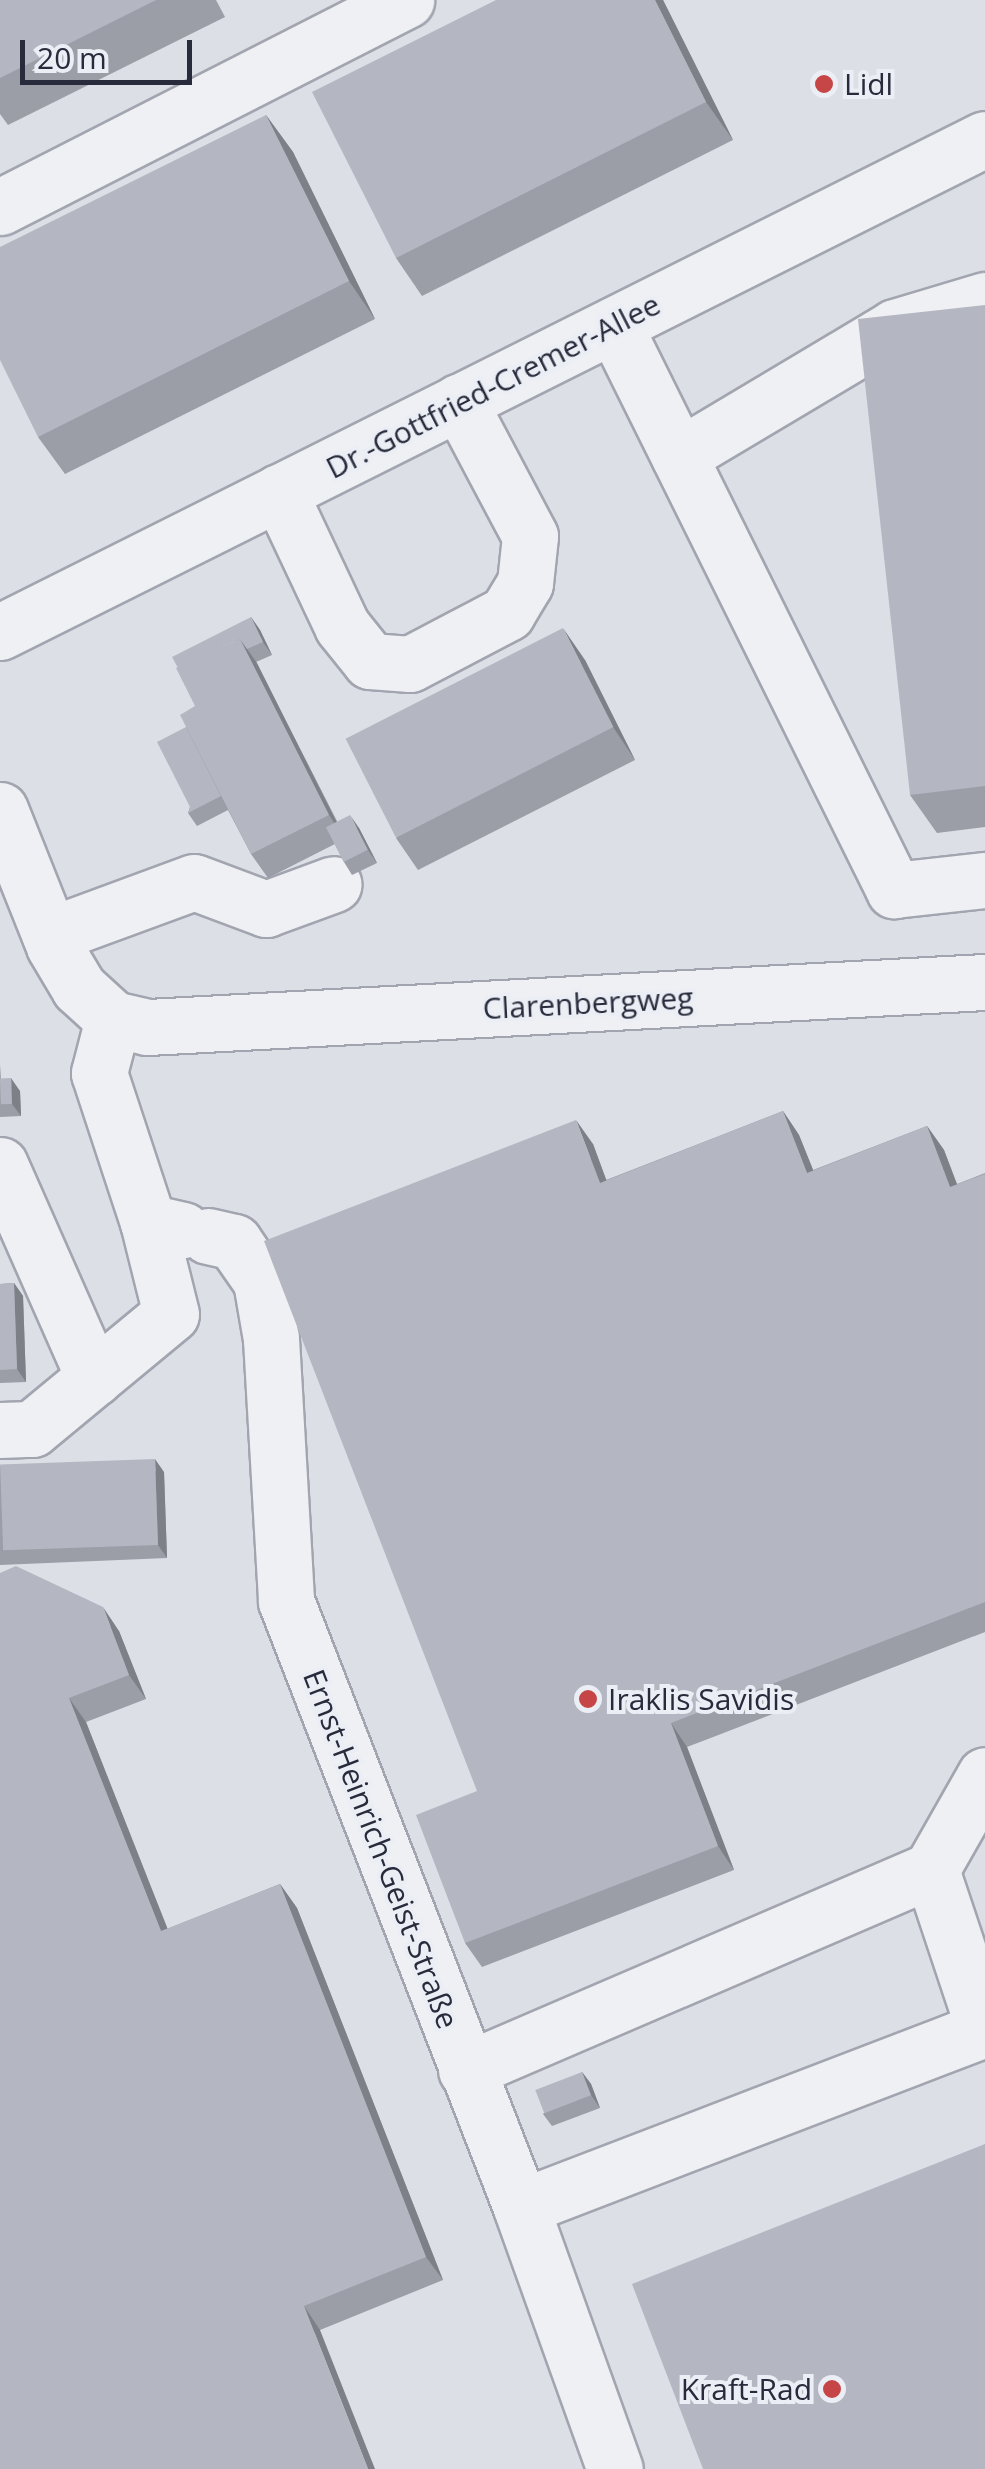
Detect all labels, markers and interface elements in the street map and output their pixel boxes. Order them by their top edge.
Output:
scale bar [25,20,198,82]
text: 20 m [37,37,107,78]
place label: Lidl [844,66,893,102]
marker: Lidl [813,73,835,95]
street label: Dr.-Gottfried-Cremer-Allee [320,286,666,486]
street label: Clarenbergweg [482,980,694,1026]
street label: Ernst-Heinrich-Geist-Straße [296,1664,466,2034]
place label: Iraklis Savidis [608,1681,794,1717]
marker: Iraklis Savidis [577,1688,599,1710]
place label: Kraft-Rad [681,2371,812,2407]
marker: Kraft-Rad [821,2378,843,2400]

